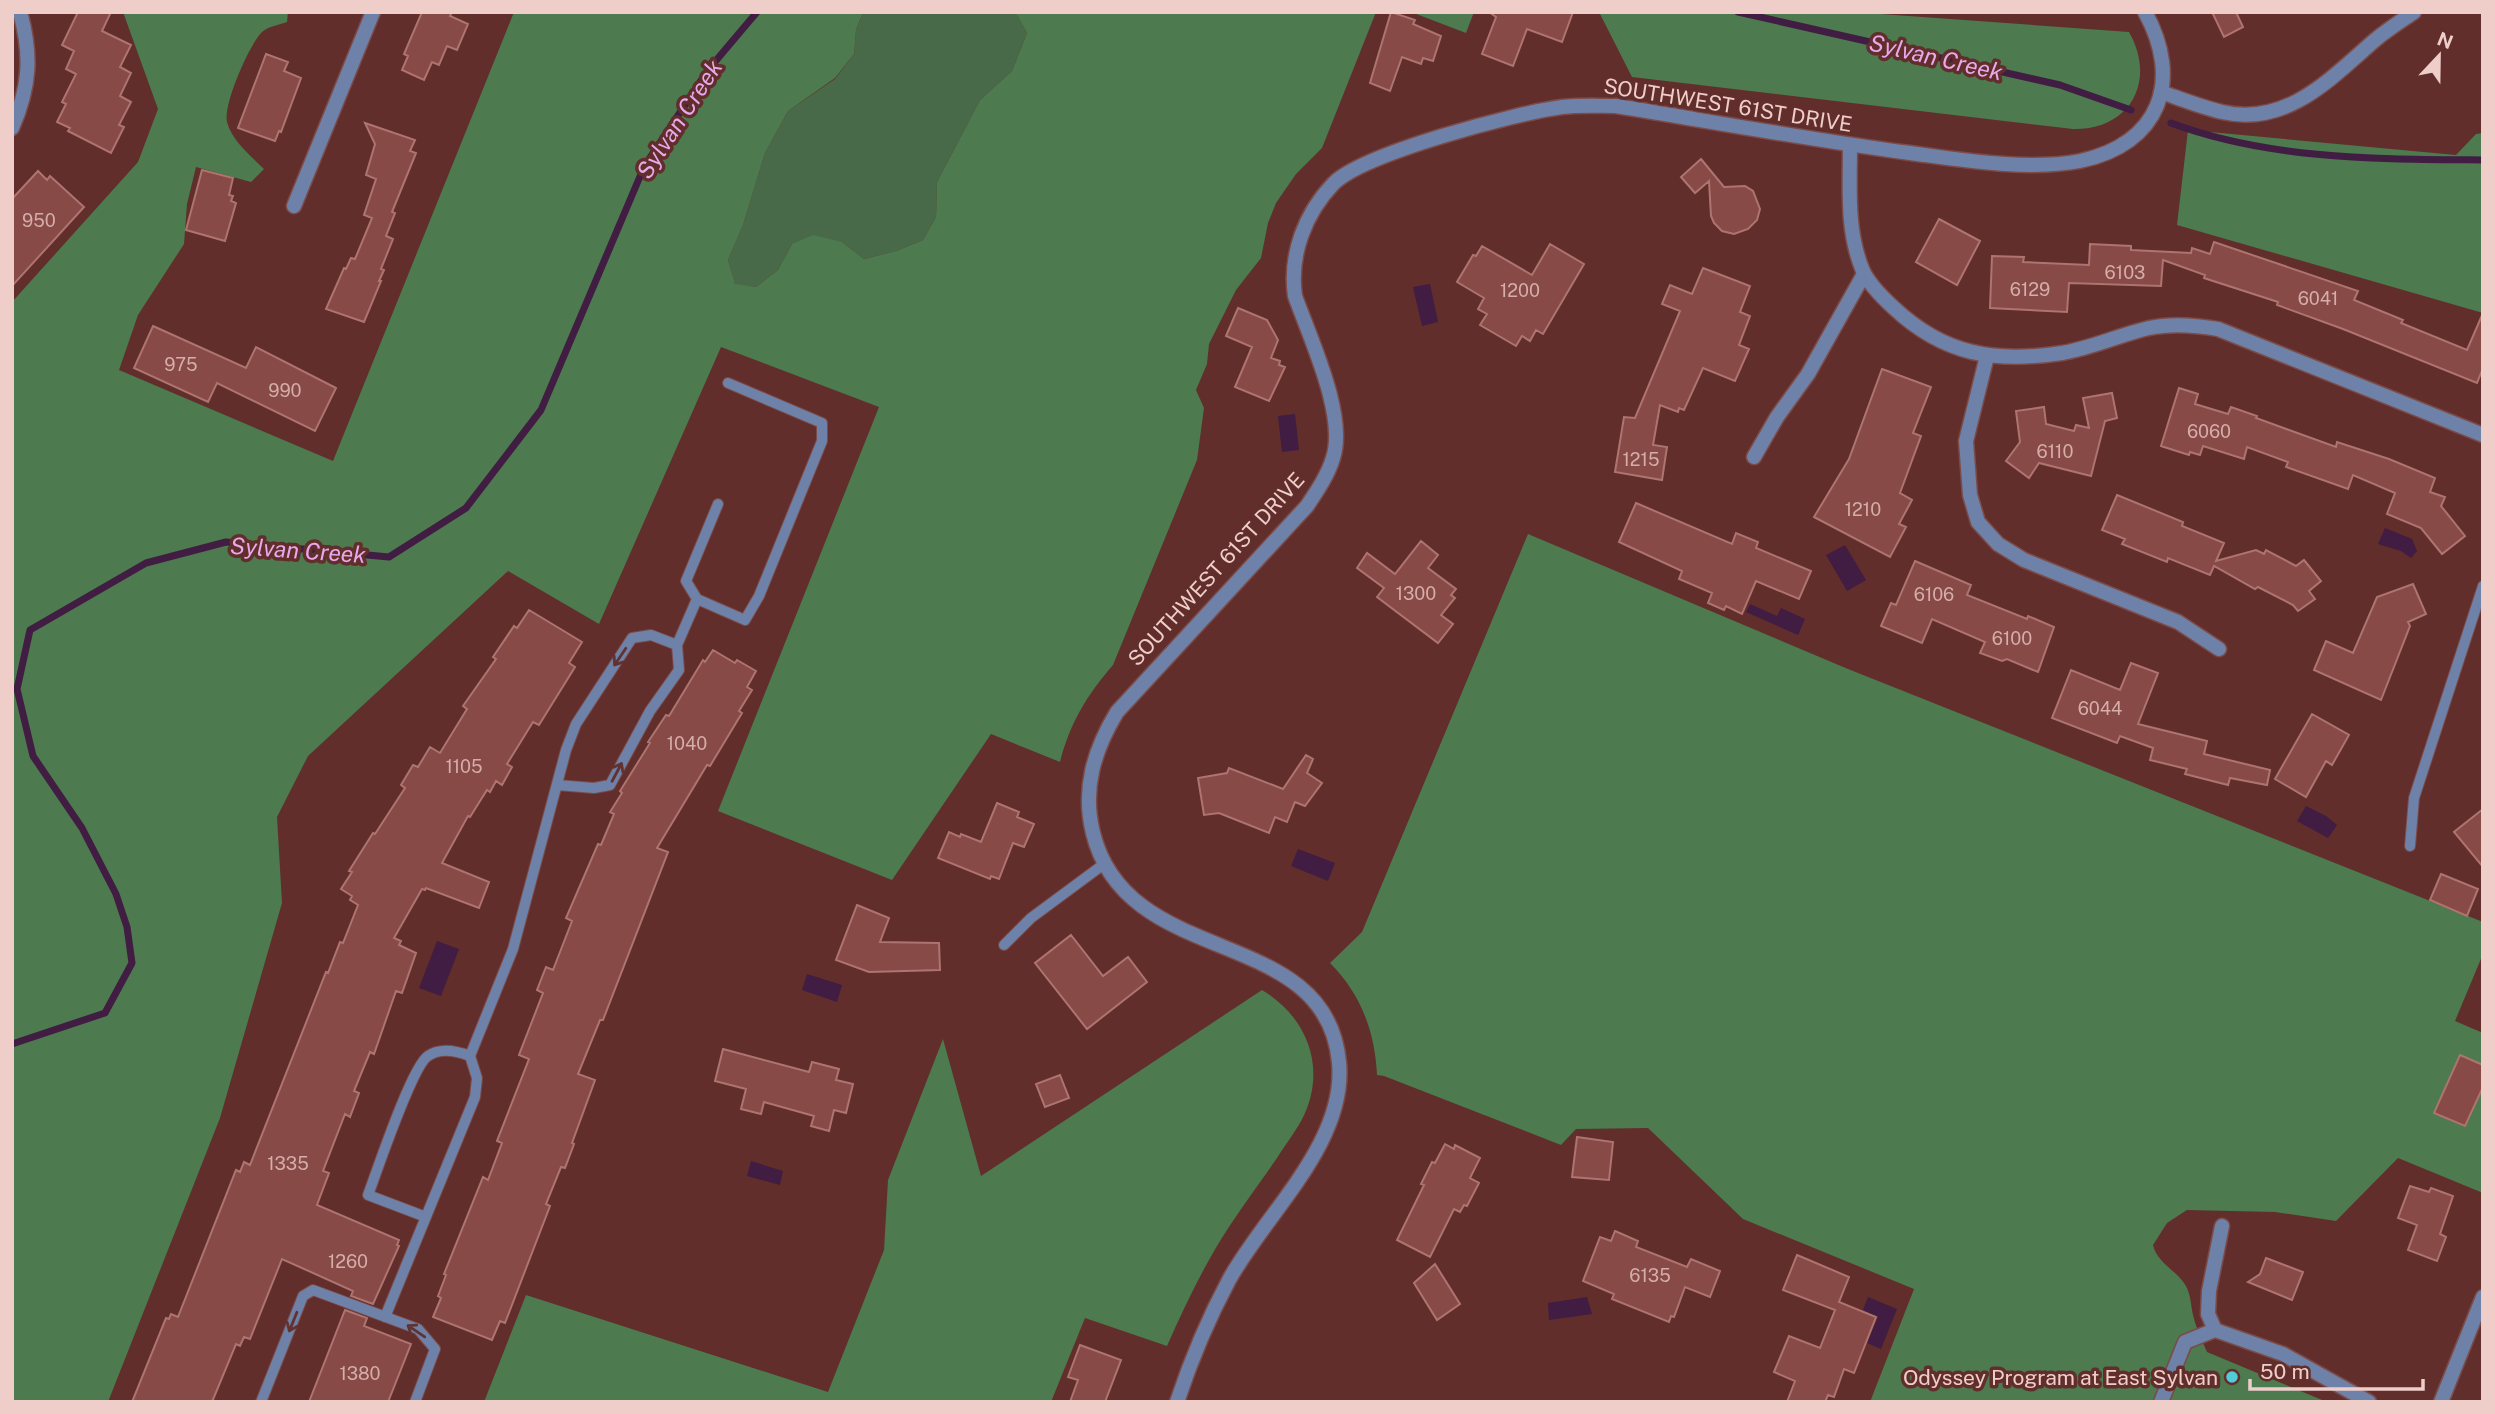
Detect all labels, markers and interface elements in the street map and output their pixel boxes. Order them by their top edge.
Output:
north arrow [2404,21,2474,91]
text: N [2434,27,2456,53]
water label: Sylvan Creek [1867,29,2006,86]
water label: Sylvan Creek [631,54,728,183]
street label: SOUTHWEST 61ST DRIVE [1602,73,1854,137]
house number: 950 [22,210,56,231]
house number: 6103 [2105,262,2145,283]
house number: 6129 [2010,279,2050,300]
house number: 1200 [1500,280,1540,301]
house number: 6041 [2298,288,2338,309]
house number: 975 [164,354,198,375]
house number: 990 [268,380,302,401]
house number: 6060 [2187,421,2231,442]
house number: 6110 [2037,441,2073,462]
house number: 1215 [1623,449,1659,470]
street label: SOUTHWEST 61ST DRIVE [1123,467,1309,671]
house number: 1210 [1845,499,1881,520]
water label: Sylvan Creek [229,532,367,568]
house number: 1300 [1396,583,1436,604]
house number: 6106 [1914,584,1954,605]
house number: 6100 [1992,628,2032,649]
one-way arrow [613,647,627,666]
house number: 6044 [2078,698,2122,719]
house number: 1040 [667,733,707,754]
house number: 1105 [445,756,483,777]
one-way arrow [610,762,624,783]
house number: 1335 [267,1153,309,1174]
house number: 1260 [328,1251,368,1272]
house number: 6135 [1629,1265,1671,1286]
one-way arrow [285,1311,298,1333]
one-way arrow [407,1324,426,1339]
scale bar [2250,1348,2423,1392]
text: 50 m [2260,1359,2310,1384]
house number: 1380 [339,1363,381,1384]
place label: Odyssey Program at East Sylvan [1903,1365,2218,1390]
marker: Odyssey Program at East Sylvan [2224,1369,2240,1385]

